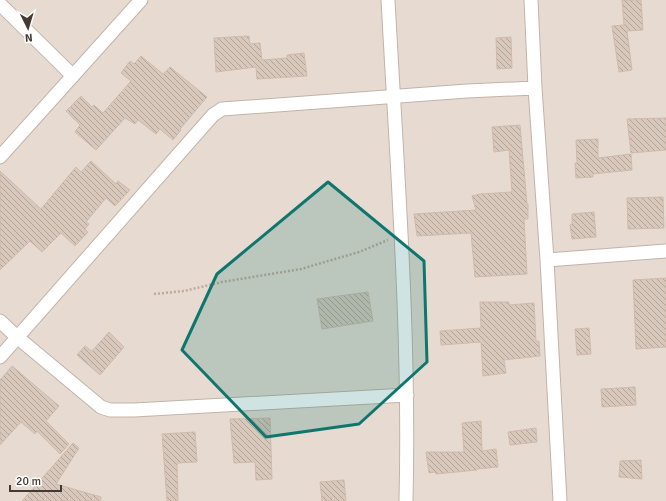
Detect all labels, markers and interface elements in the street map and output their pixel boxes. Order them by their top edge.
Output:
north arrow [8,8,48,48]
text: N [24,31,33,44]
scale bar [10,467,61,493]
text: 20 m [16,474,41,489]

